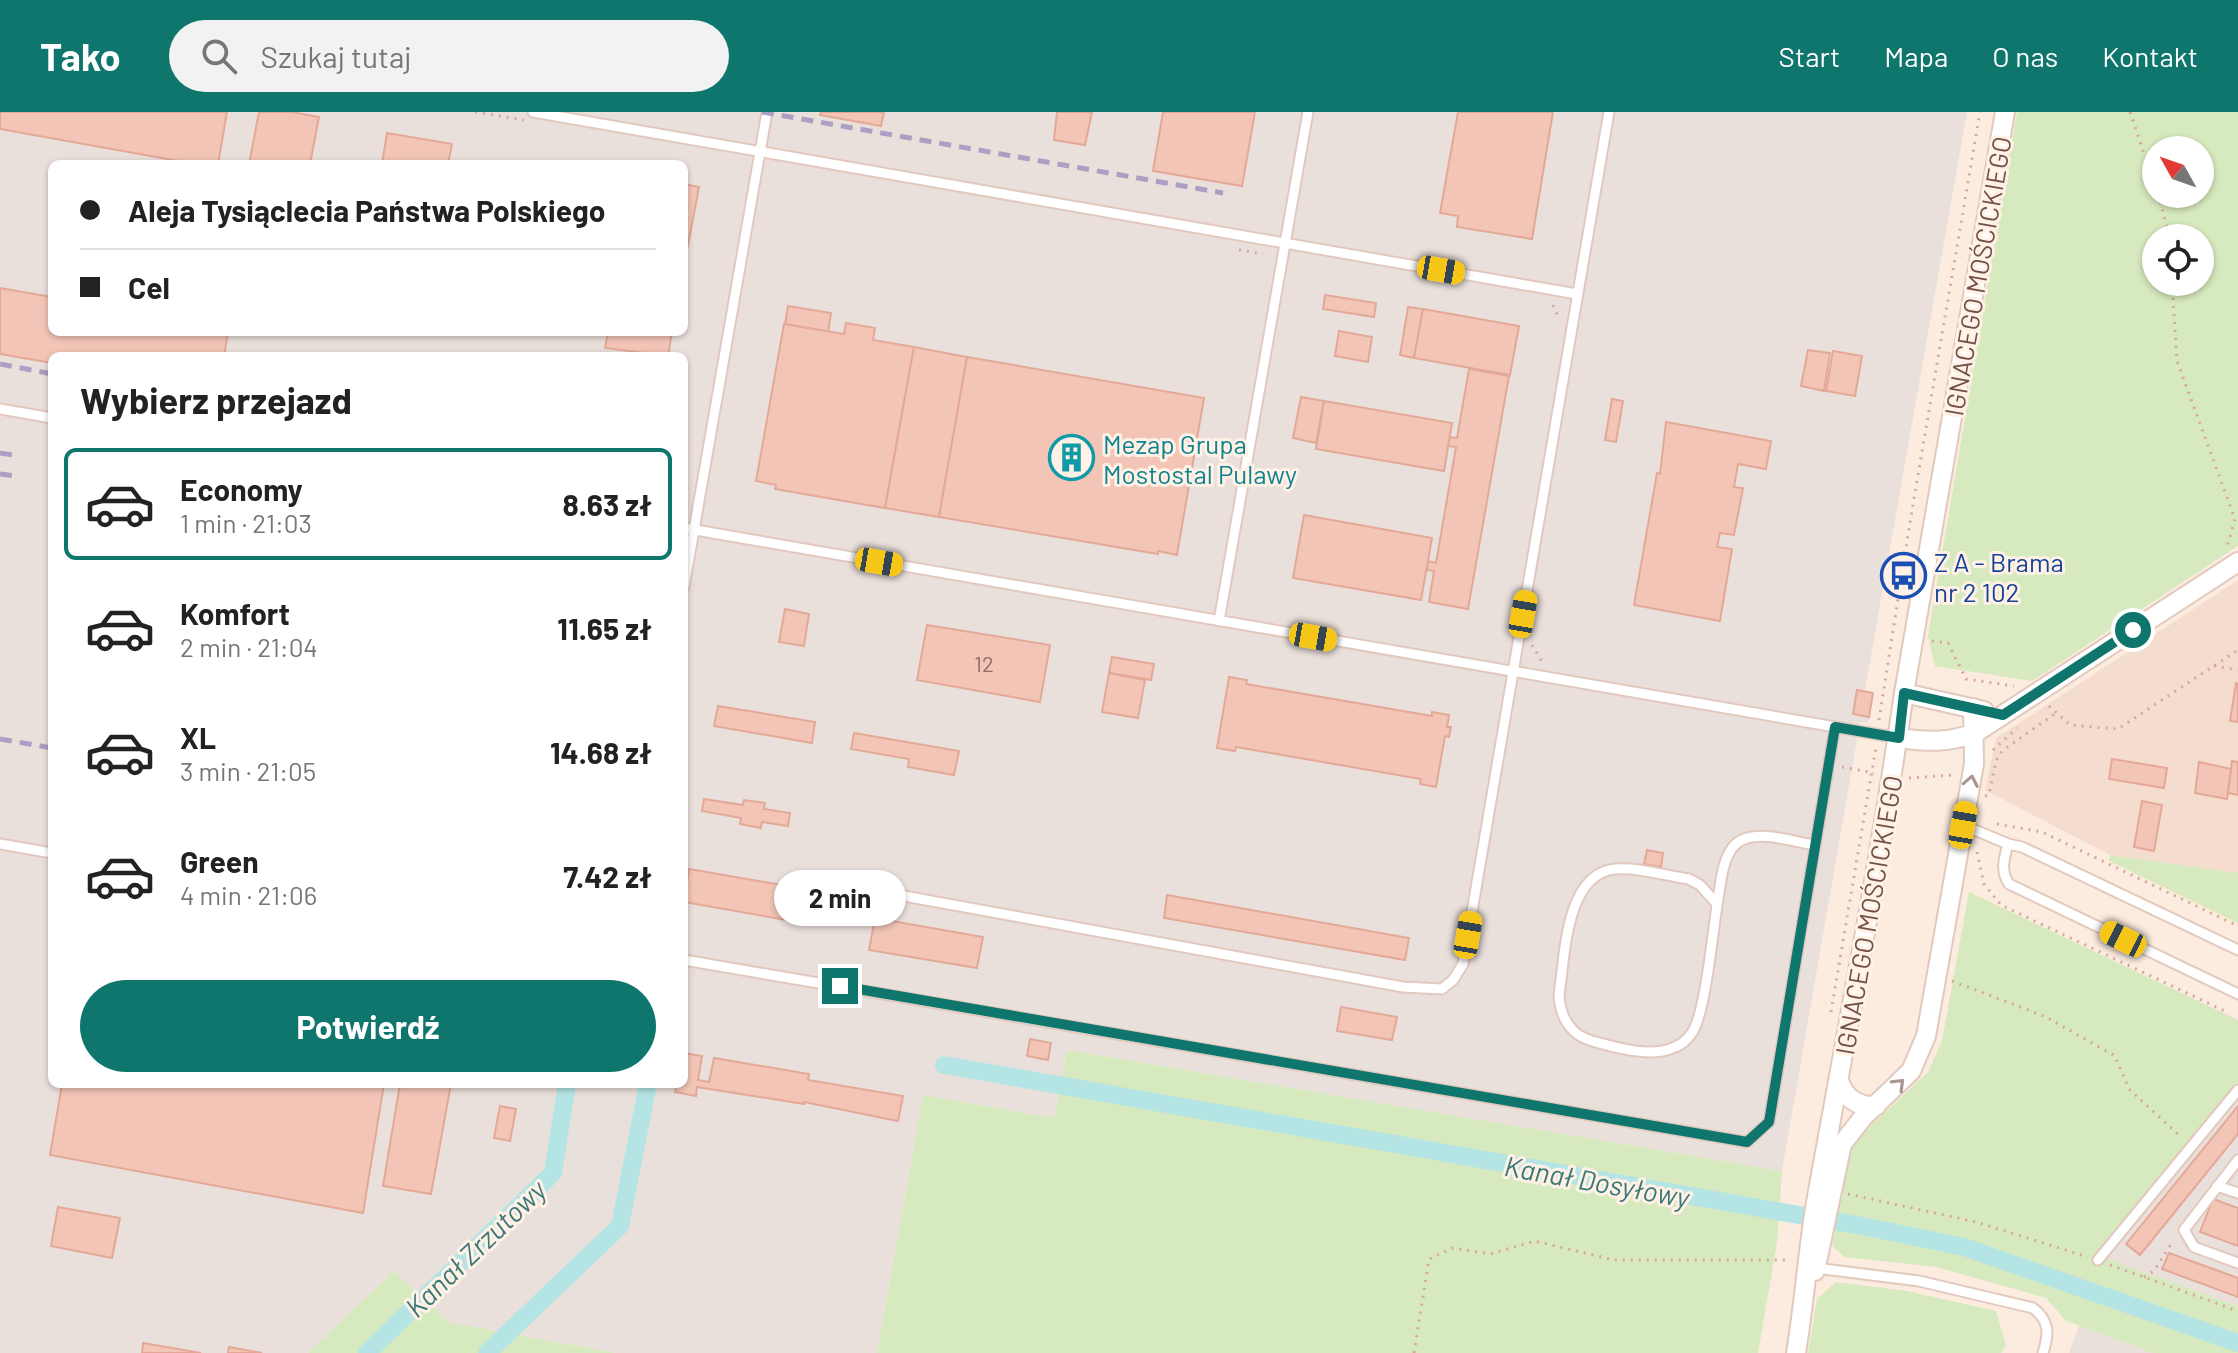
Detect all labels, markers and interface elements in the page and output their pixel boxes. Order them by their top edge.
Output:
search box [169,20,729,92]
text: Tako [40,33,121,79]
icon: search [197,34,241,78]
text: Szukaj tutaj [261,38,412,74]
text: Start [1779,39,1840,73]
text: Mapa [1884,39,1948,73]
text: O nas [1992,39,2058,73]
text: Kontakt [2102,39,2198,73]
street label: IGNACEGO MOŚCICKIEGO [1937,134,2017,418]
north arrow [2142,136,2214,208]
map controls [2142,136,2214,296]
text: Aleja Tysiąclecia Państwa Polskiego [128,192,606,228]
button: locate [2142,224,2214,296]
car [1415,254,1467,286]
text: Cel [128,269,170,305]
text: Wybierz przejazd [80,378,352,421]
place label: Mezap Grupa Mostostal Pulawy [1103,428,1297,489]
building icon: Mezap Grupa Mostostal Pulawy [1048,434,1096,482]
icon: car [84,468,156,540]
text: Economy [180,471,303,507]
text: 8.63 zł [563,486,652,522]
text: 1 min · 21:03 [180,507,312,538]
car [853,546,905,578]
place label: Z A - Brama nr 2 102 [1934,546,2064,607]
bus stop icon: Z A - Brama nr 2 102 [1879,552,1927,600]
car [1507,588,1539,640]
icon: car [84,592,156,664]
text: Komfort [180,595,290,631]
text: 11.65 zł [557,610,652,646]
route start [2115,612,2151,648]
car [1287,621,1339,653]
text: 2 min · 21:04 [180,631,318,662]
house number: 12 [974,650,994,676]
icon: car [84,716,156,788]
text: XL [180,719,216,755]
text: 14.68 zł [550,734,652,770]
text: 3 min · 21:05 [180,755,316,786]
street label: IGNACEGO MOŚCICKIEGO [1828,773,1908,1057]
one-way arrow [1962,774,1979,787]
car [1947,799,1979,851]
icon: car [84,840,156,912]
text: Green [180,843,259,879]
text: 7.42 zł [563,858,652,894]
callout: 2 min [774,870,906,926]
text: 4 min · 21:06 [180,879,317,910]
text: 2 min [809,882,871,913]
car [1452,909,1484,961]
car [2096,918,2150,960]
route end [822,968,858,1004]
button: Potwierdź [80,980,656,1072]
one-way arrow [1890,1079,1904,1093]
water label: Kanał Dosyłowy [1502,1148,1694,1214]
water label: Kanał Zrzutowy [398,1171,554,1324]

